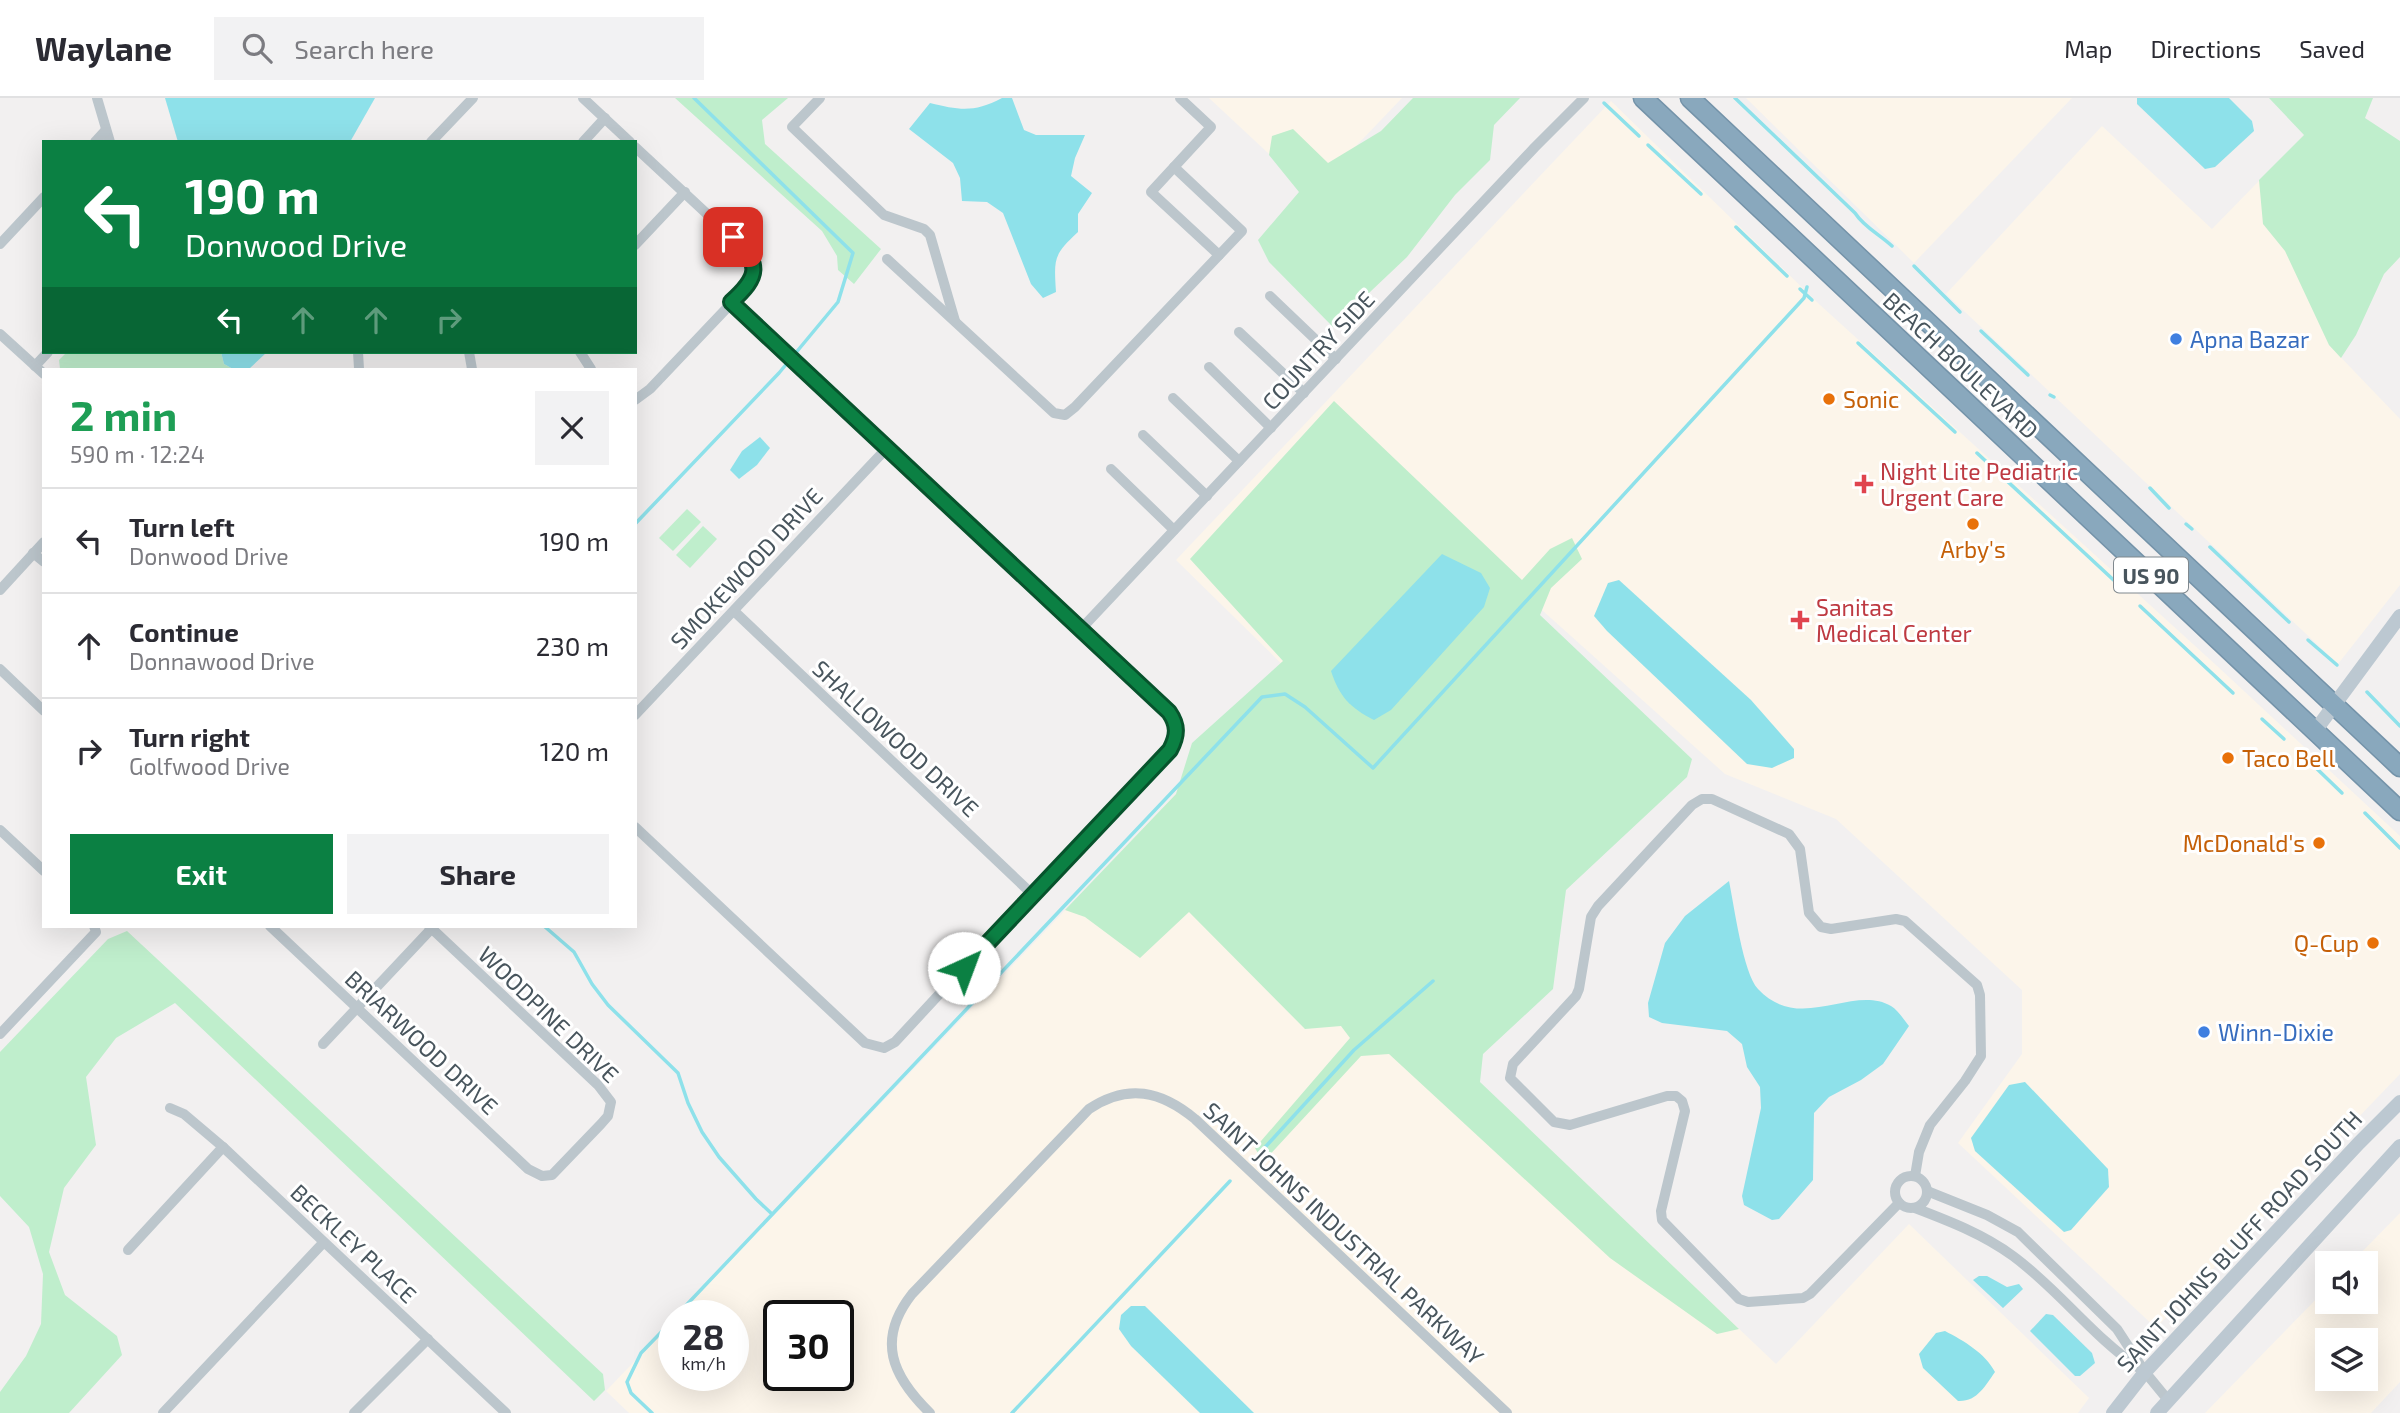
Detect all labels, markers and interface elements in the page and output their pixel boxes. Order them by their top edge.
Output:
search box [214,17,704,80]
text: Waylane [35,28,172,68]
icon: search [238,29,276,67]
text: Search here [294,33,434,64]
text: Map [2064,34,2112,63]
text: Directions [2150,34,2261,63]
text: Saved [2299,34,2365,63]
text: 190 m [185,165,320,224]
icon: left [70,168,161,259]
pin [703,207,763,267]
icon: arrive [714,218,752,256]
text: Donwood Drive [185,225,407,263]
street label: COUNTRY SIDE [1256,285,1380,415]
street label: BEACH BOULEVARD [1878,286,2044,444]
icon: left [211,301,249,339]
icon: ahead [284,301,322,339]
icon: ahead [357,301,395,339]
icon: right [430,301,468,339]
place label: Apna Bazar [2190,325,2309,353]
marker: Apna Bazar [2168,331,2184,347]
place label: Sonic [1843,385,1899,413]
text: 2 min [70,389,177,439]
button: close [535,391,609,465]
marker: Sonic [1821,391,1837,407]
text: 590 m · 12:24 [70,440,205,468]
place label: Night Lite Pediatric Urgent Care [1880,457,2078,511]
marker: Night Lite Pediatric Urgent Care [1854,474,1874,494]
street label: SMOKEWOOD DRIVE [664,482,828,654]
text: Turn left [129,511,235,542]
marker: Arby's [1965,516,1981,532]
icon: left [70,522,108,560]
text: 190 m [540,525,609,556]
place label: Arby's [1940,535,2006,563]
text: Donwood Drive [129,542,289,570]
road number: US 90 [2114,558,2188,592]
place label: Sanitas Medical Center [1816,593,1972,647]
marker: Sanitas Medical Center [1790,610,1810,630]
text: Continue [129,616,239,647]
icon: ahead [70,627,108,665]
text: 230 m [536,630,609,661]
text: Donnawood Drive [129,647,315,675]
street label: SHALLOWOOD DRIVE [807,654,985,822]
text: Turn right [129,721,250,752]
icon: right [70,732,108,770]
text: 120 m [540,735,609,766]
place label: Taco Bell [2242,744,2336,772]
marker: Taco Bell [2220,750,2236,766]
text: Golfwood Drive [129,752,290,780]
place label: McDonald's [2183,829,2305,857]
button: Exit [70,834,333,914]
button: Share [347,834,609,914]
marker: McDonald's [2311,835,2327,851]
place label: Q-Cup [2294,929,2359,957]
position arrow [927,931,1001,1005]
marker: Q-Cup [2365,935,2381,951]
street label: WOODPINE DRIVE [473,940,625,1088]
street label: BRIARWOOD DRIVE [340,964,504,1120]
place label: Winn-Dixie [2218,1018,2334,1046]
marker: Winn-Dixie [2196,1024,2212,1040]
street label: SAINT JOHNS INDUSTRIAL PARKWAY [1198,1096,1490,1370]
street label: SAINT JOHNS BLUFF ROAD SOUTH [2111,1105,2367,1377]
street label: BECKLEY PLACE [285,1178,423,1308]
map controls [2315,1251,2378,1391]
button: sound [2315,1251,2378,1314]
speed limit sign: 30 [763,1300,854,1391]
text: 28 [682,1315,725,1357]
button: layers [2315,1328,2378,1391]
text: km/h [681,1352,726,1374]

